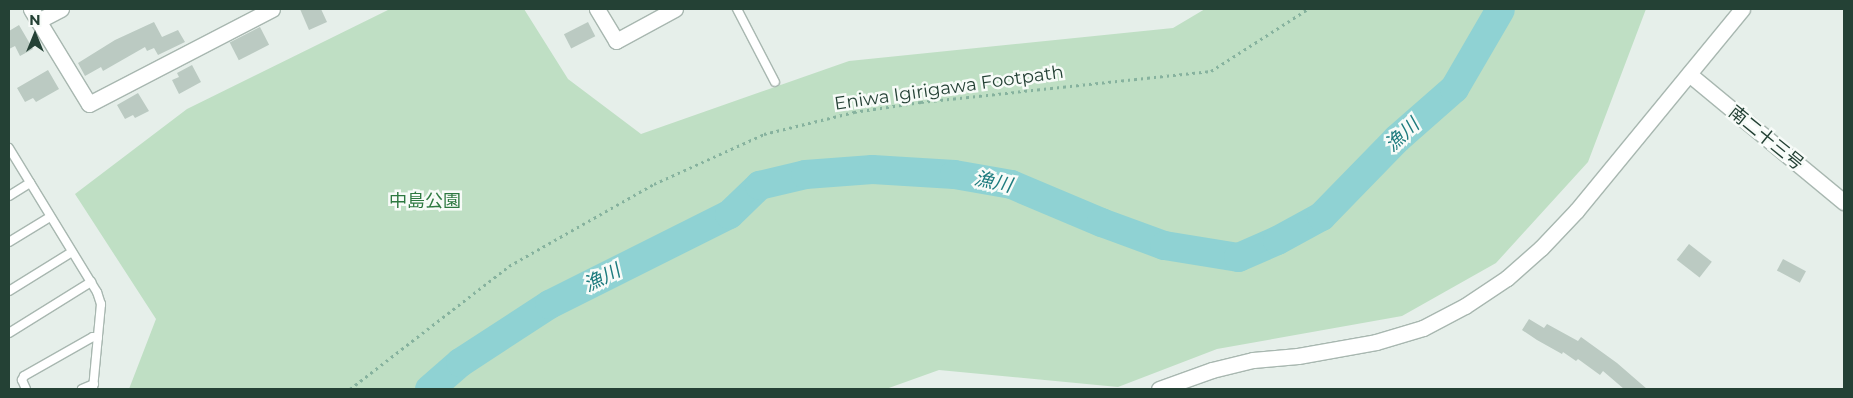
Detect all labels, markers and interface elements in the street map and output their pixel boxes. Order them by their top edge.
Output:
north arrow [10,10,60,60]
text: N [29,11,41,29]
street label: Eniwa Igirigawa Footpath [833,61,1065,115]
street label: 南二十三号 [1724,101,1808,175]
water label: 漁川 [1380,114,1424,156]
water label: 漁川 [972,167,1014,197]
park label: 中島公園 [389,190,461,212]
water label: 漁川 [580,259,624,297]

